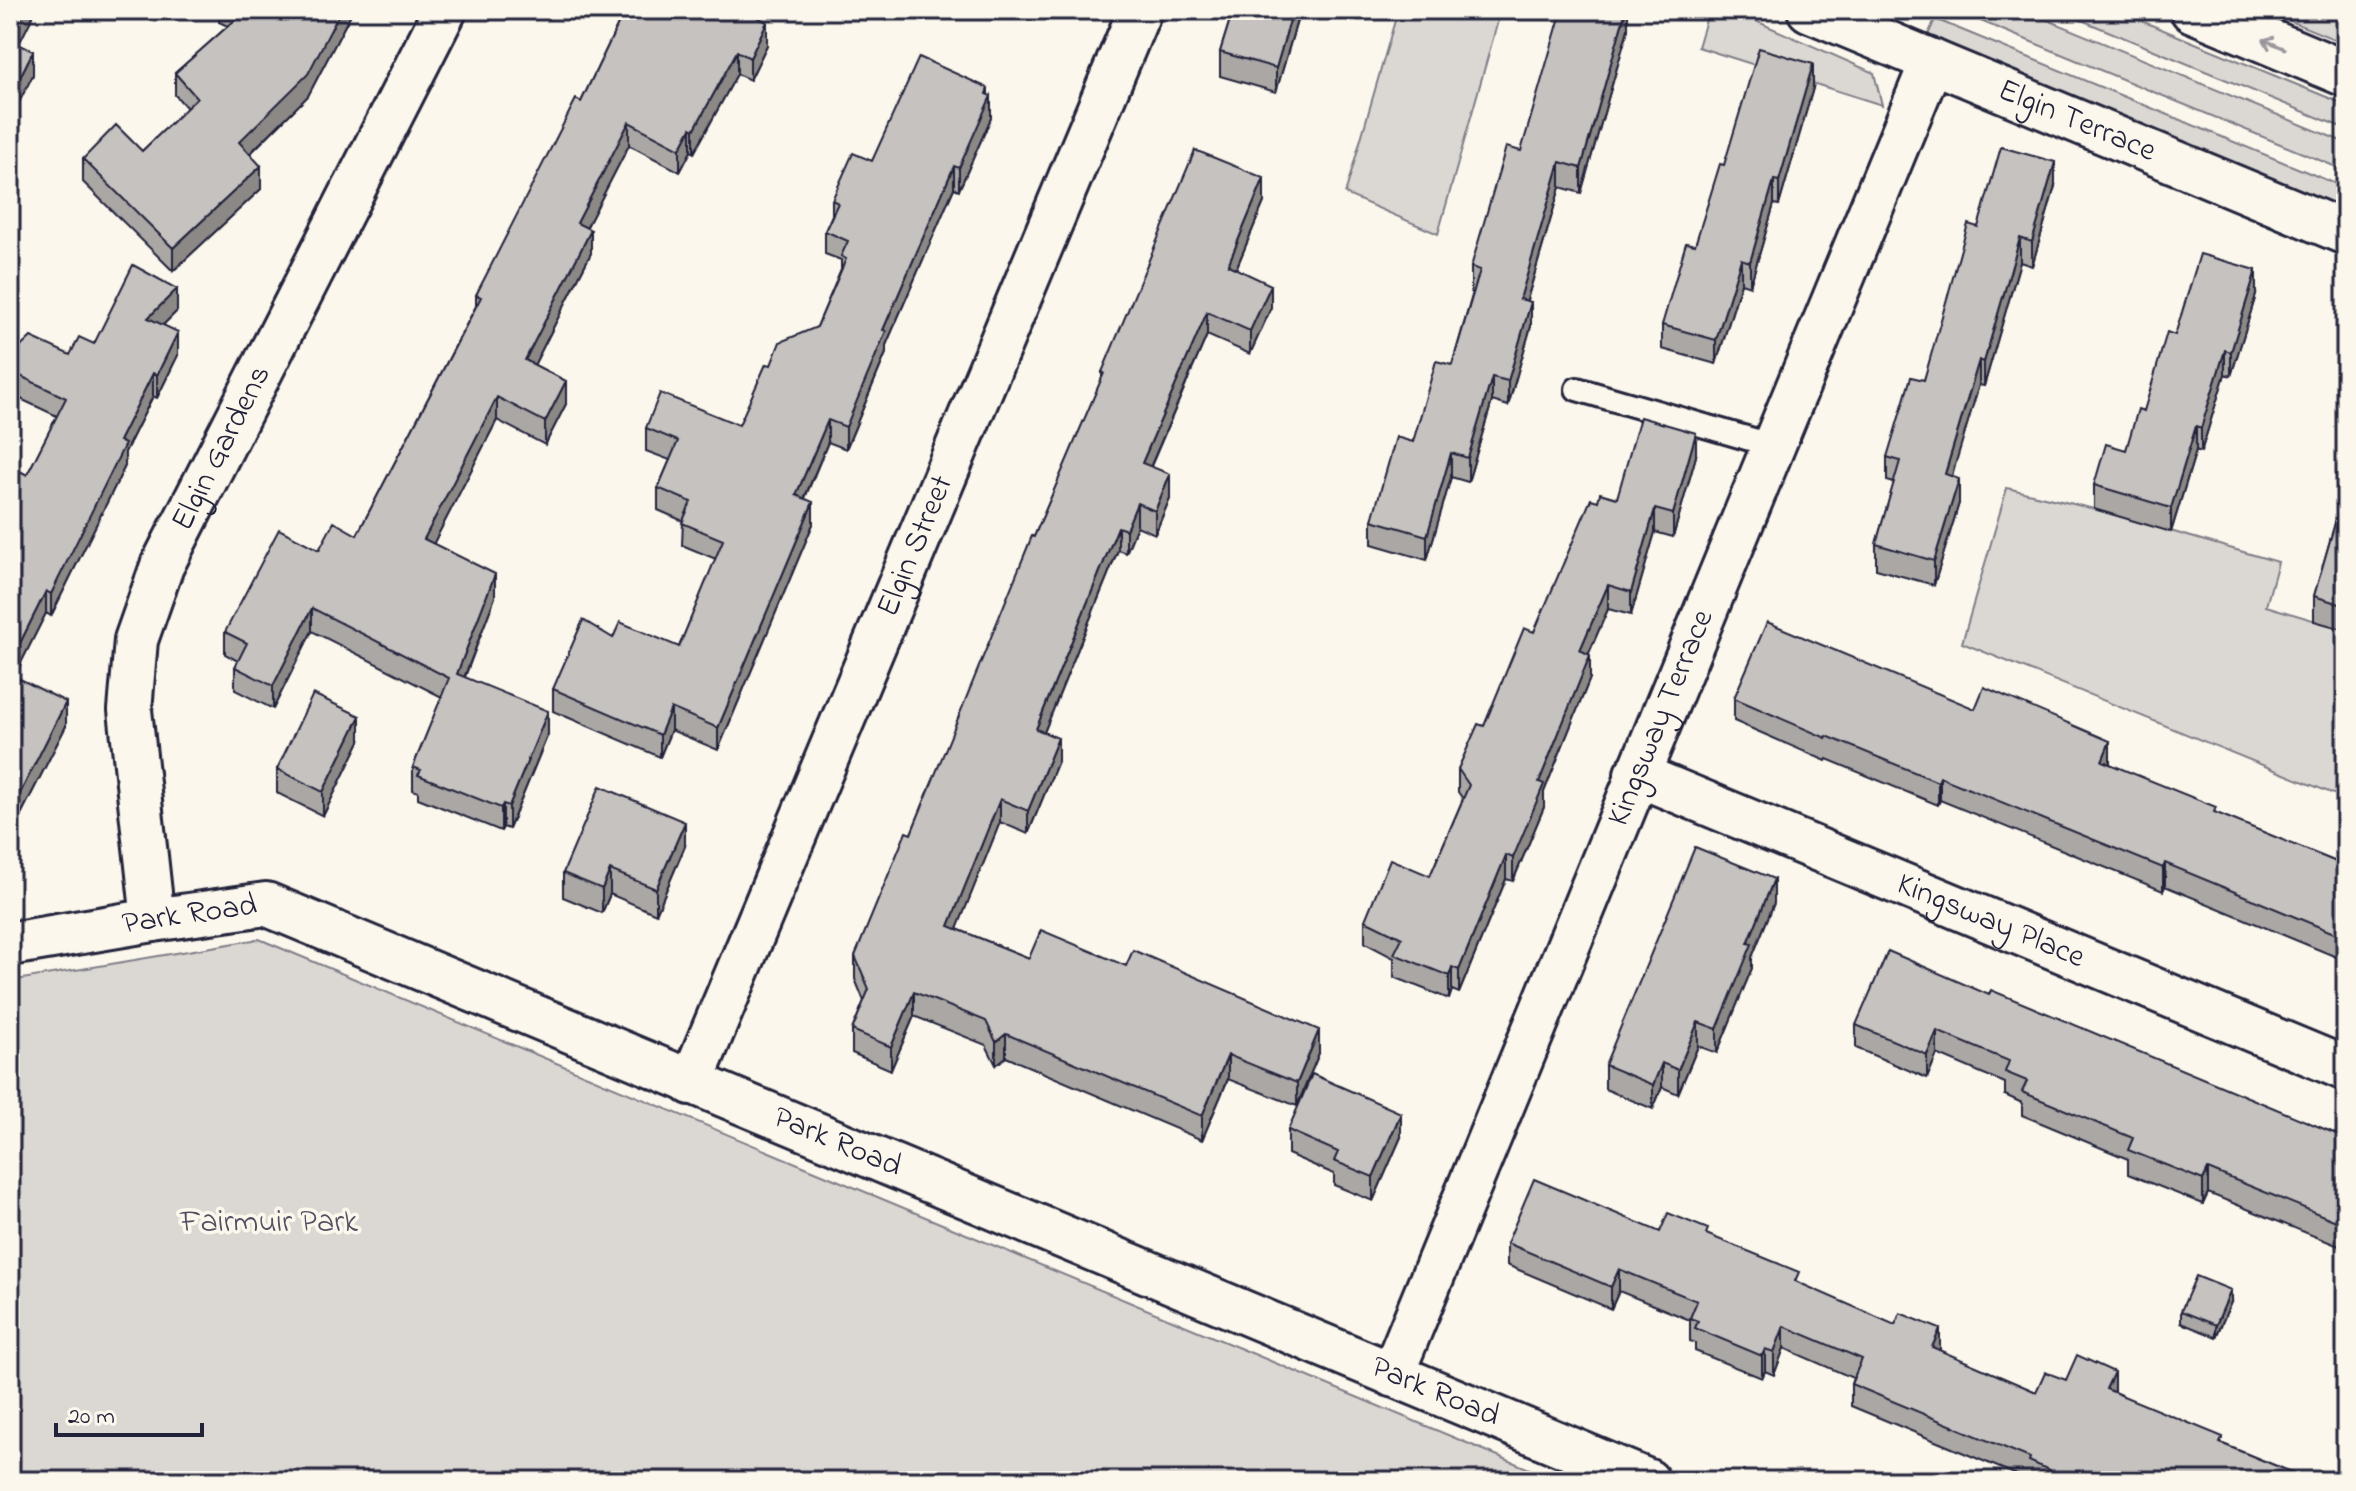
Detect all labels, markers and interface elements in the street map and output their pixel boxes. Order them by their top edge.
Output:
one-way arrow [2262,35,2287,50]
street label: Elgin Terrace [1991,67,2164,175]
street label: Elgin Gardens [160,357,284,539]
street label: Elgin Street [865,468,966,624]
street label: Kingsway Terrace [1596,602,1727,833]
street label: Kingsway Place [1889,861,2092,982]
street label: Park Road [119,882,260,948]
street label: Park Road [766,1095,909,1190]
park label: Fairmuir Park [179,1200,359,1247]
street label: Park Road [1364,1344,1507,1440]
scale bar [56,1387,202,1437]
text: 20 m [68,1400,115,1435]

